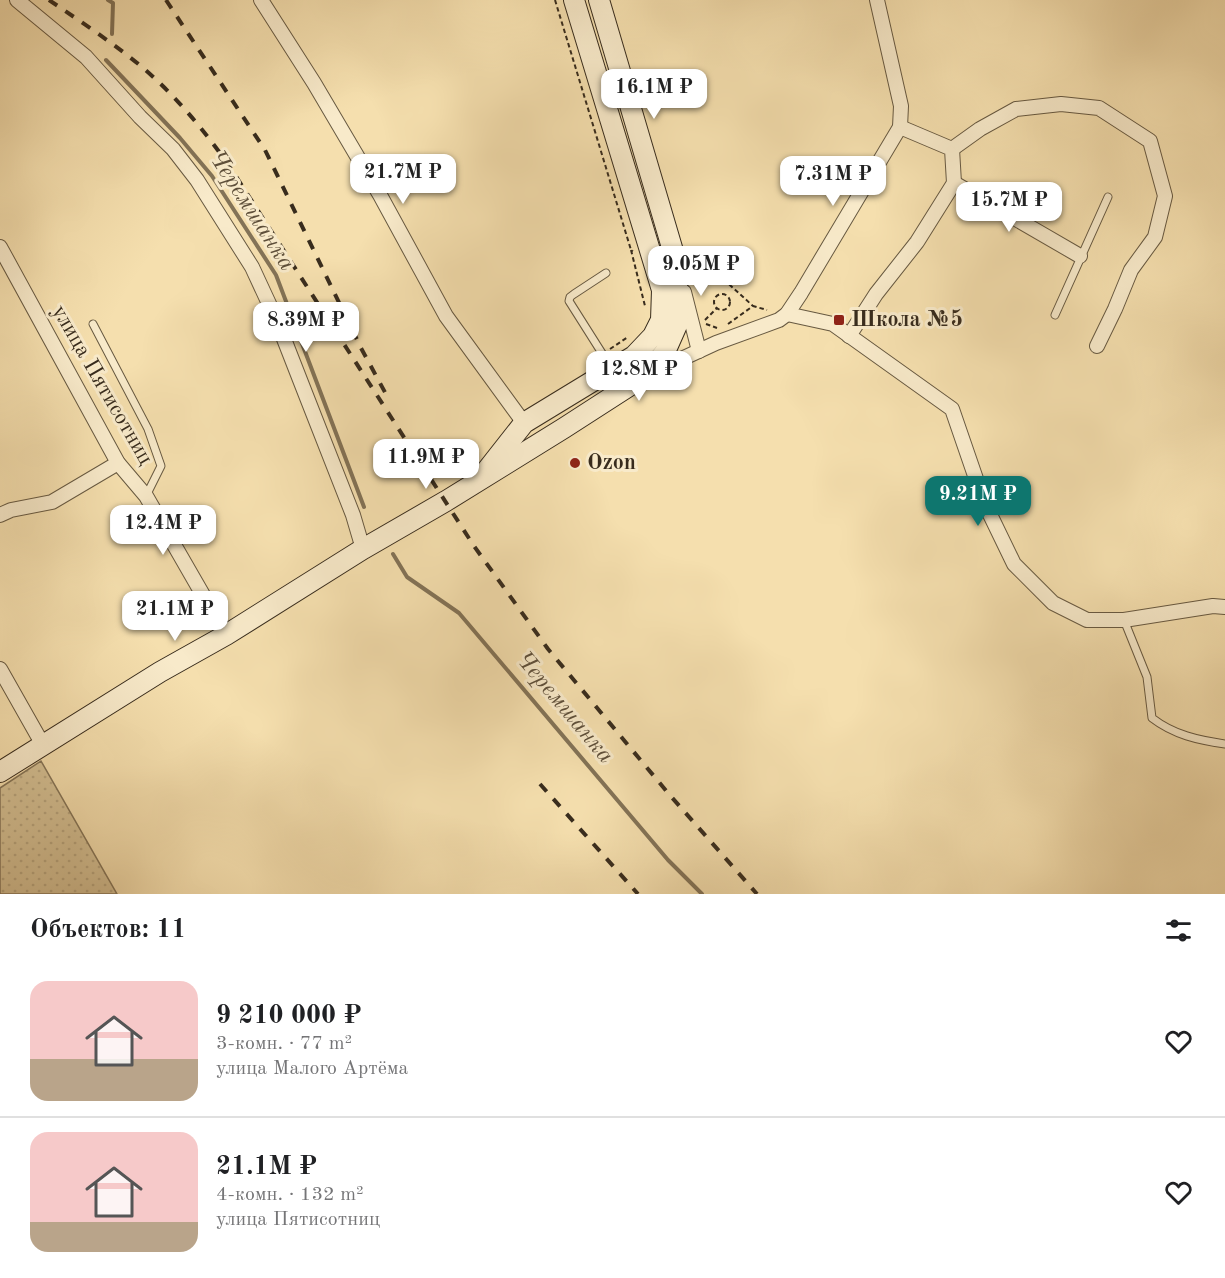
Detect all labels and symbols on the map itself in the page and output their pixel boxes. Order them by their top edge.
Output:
pin: 16.1M ₽ [599,69,709,120]
water label: Черемшанка [203,147,299,275]
pin: 21.7M ₽ [348,154,458,205]
pin: 7.31M ₽ [778,156,888,207]
pin: 15.7M ₽ [954,182,1064,233]
pin: 9.05M ₽ [646,246,756,297]
street label: улица Пятисотниц [47,301,157,469]
pin: 8.39M ₽ [251,302,361,353]
place label: Школа №5 [851,309,963,331]
marker: Школа №5 [832,313,846,327]
pin: 12.8M ₽ [584,351,694,402]
pin: 11.9M ₽ [371,439,481,490]
place label: Ozon [587,452,636,474]
marker: Ozon [568,456,582,470]
pin: 9.21M ₽ [923,476,1033,527]
pin: 12.4M ₽ [108,505,218,556]
pin: 21.1M ₽ [120,591,230,642]
water label: Черемшанка [511,647,618,769]

